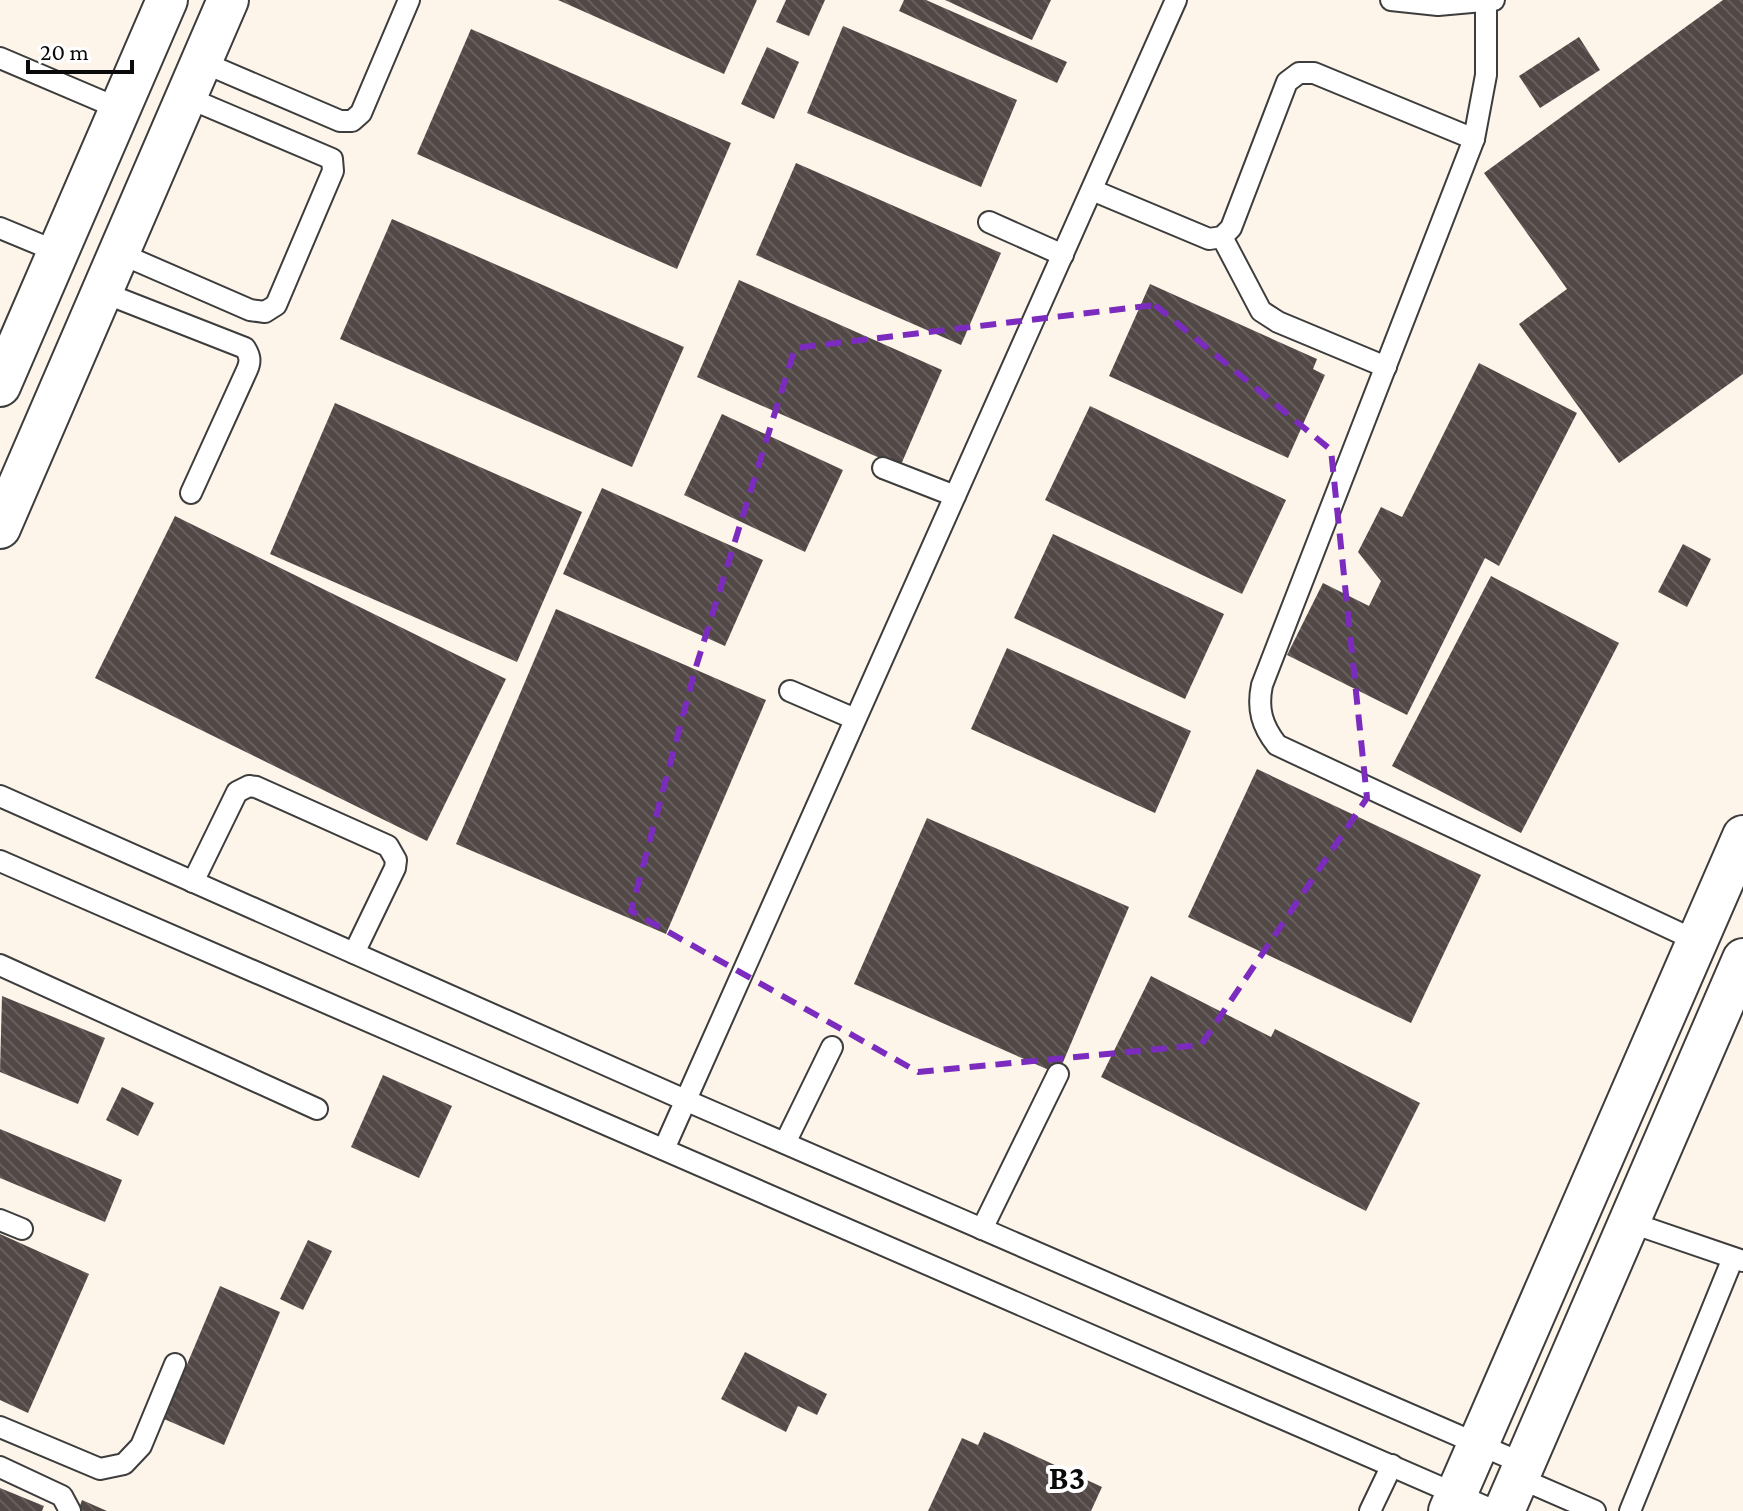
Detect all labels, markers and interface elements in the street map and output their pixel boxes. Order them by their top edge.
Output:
scale bar [28,24,132,74]
text: 20 m [40,38,89,65]
district label: B3 [1049,1459,1085,1496]

